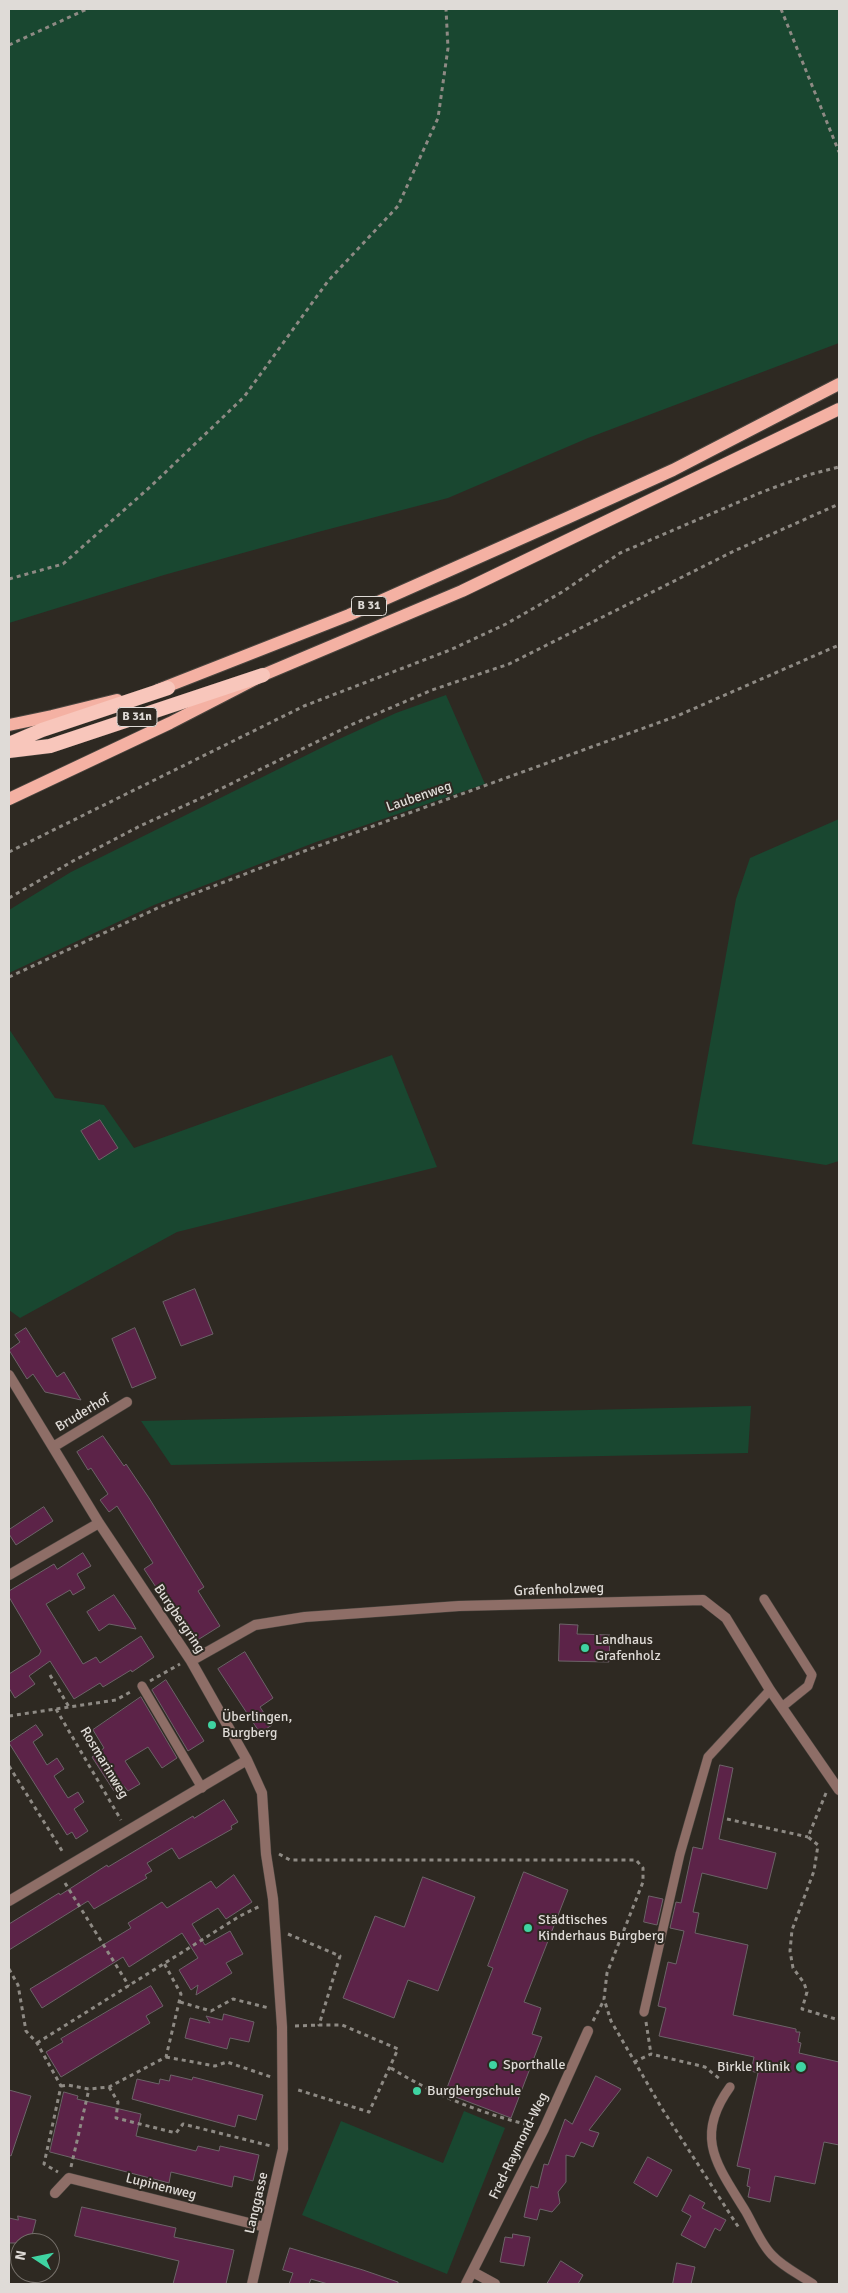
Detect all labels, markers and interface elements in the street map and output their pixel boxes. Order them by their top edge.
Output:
road number: B 31 [352,596,386,616]
road number: B 31n [117,708,157,726]
street label: Laubenweg [384,778,454,816]
street label: Bruderhof [53,1390,113,1436]
street label: Grafenholzweg [514,1580,604,1600]
street label: Burgbergring [150,1581,208,1657]
place label: Landhaus Grafenholz [595,1632,661,1664]
marker: Landhaus Grafenholz [579,1642,591,1654]
place label: Überlingen, Burgberg [222,1709,292,1741]
marker: Überlingen, Burgberg [206,1719,218,1731]
street label: Rosmarinweg [76,1724,132,1802]
place label: Städtisches Kinderhaus Burgberg [538,1912,664,1944]
marker: Städtisches Kinderhaus Burgberg [522,1922,534,1934]
place label: Sporthalle [503,2057,565,2073]
marker: Sporthalle [487,2059,499,2071]
place label: Birkle Klinik [717,2059,790,2075]
marker: Birkle Klinik [794,2060,808,2074]
place label: Burgbergschule [427,2083,521,2099]
marker: Burgbergschule [411,2085,423,2097]
street label: Fred-Raymond-Weg [486,2090,552,2202]
street label: Lupinenweg [124,2170,198,2204]
street label: Langgasse [242,2170,272,2236]
north arrow [10,2233,60,2283]
text: N [11,2249,30,2262]

